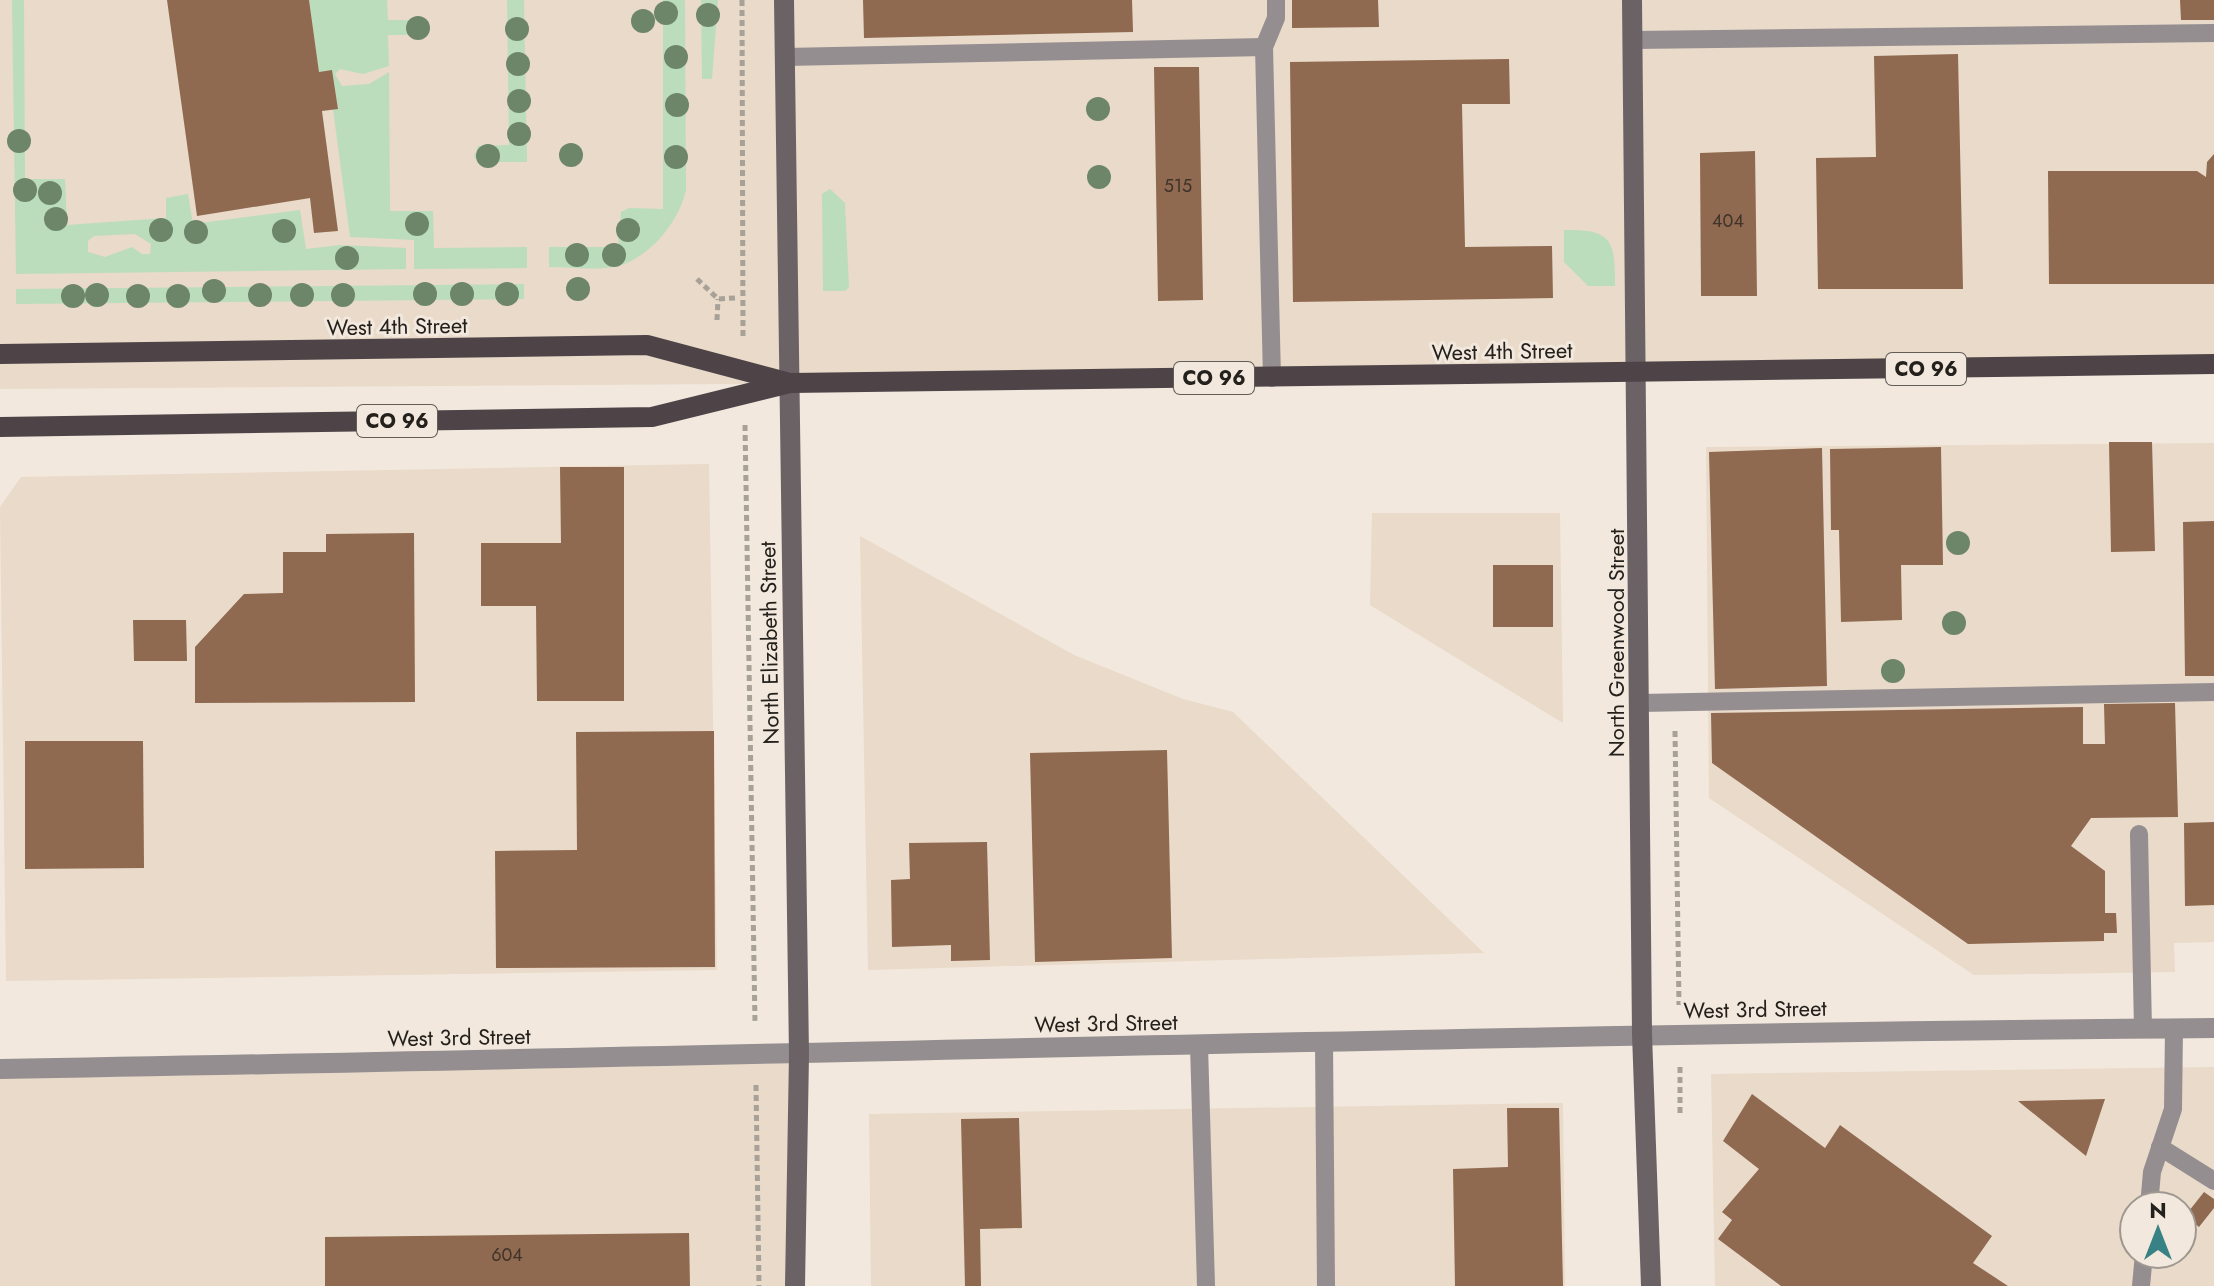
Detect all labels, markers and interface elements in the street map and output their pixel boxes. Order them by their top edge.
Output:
house number: 515 [1164,173,1192,199]
house number: 404 [1712,208,1744,234]
street label: West 4th Street [326,309,468,343]
street label: West 4th Street [1431,334,1573,368]
road number: CO 96 [1886,353,1966,385]
road number: CO 96 [1174,362,1254,394]
road number: CO 96 [357,405,437,437]
street label: North Greenwood Street [1600,528,1632,757]
street label: North Elizabeth Street [751,540,787,745]
street label: West 3rd Street [1683,992,1828,1026]
street label: West 3rd Street [1034,1006,1179,1040]
street label: West 3rd Street [387,1020,532,1054]
north arrow [2118,1190,2198,1270]
text: N [2149,1194,2167,1226]
house number: 604 [491,1242,523,1268]

